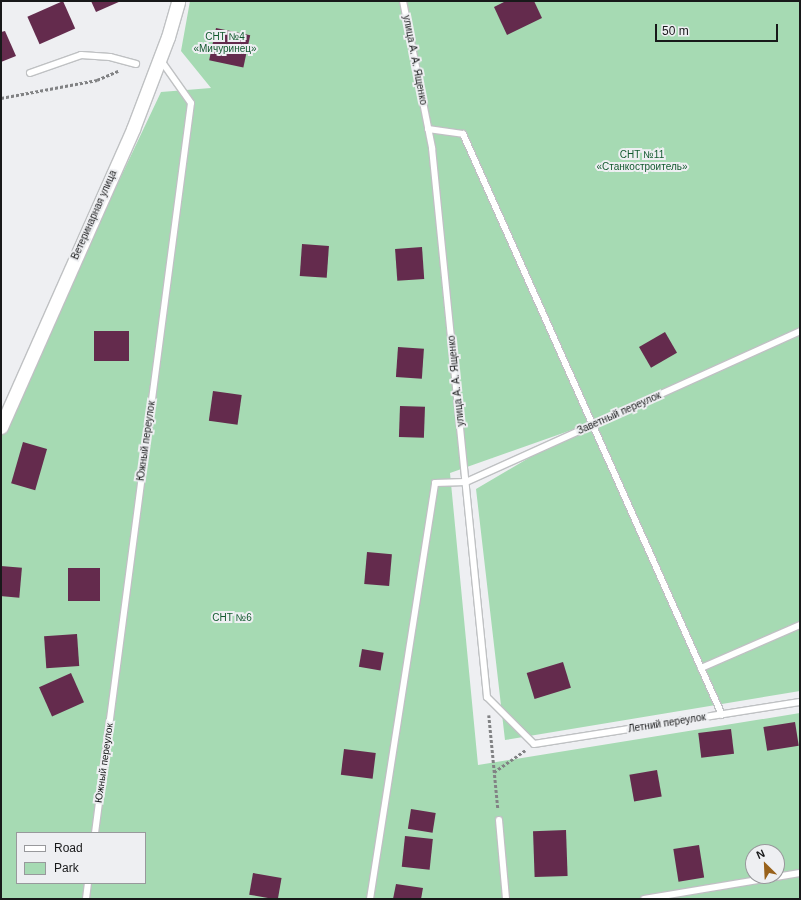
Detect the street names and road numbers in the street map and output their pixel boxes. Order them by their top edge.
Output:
street label: улица А. А. Ященко [400,14,430,106]
street label: Ветеринарная улица [69,168,119,262]
street label: улица А. А. Ященко [445,335,467,427]
street label: Заветный переулок [575,389,663,437]
street label: Южный переулок [134,400,158,482]
street label: Летний переулок [627,711,707,735]
street label: Южный переулок [92,722,116,804]

